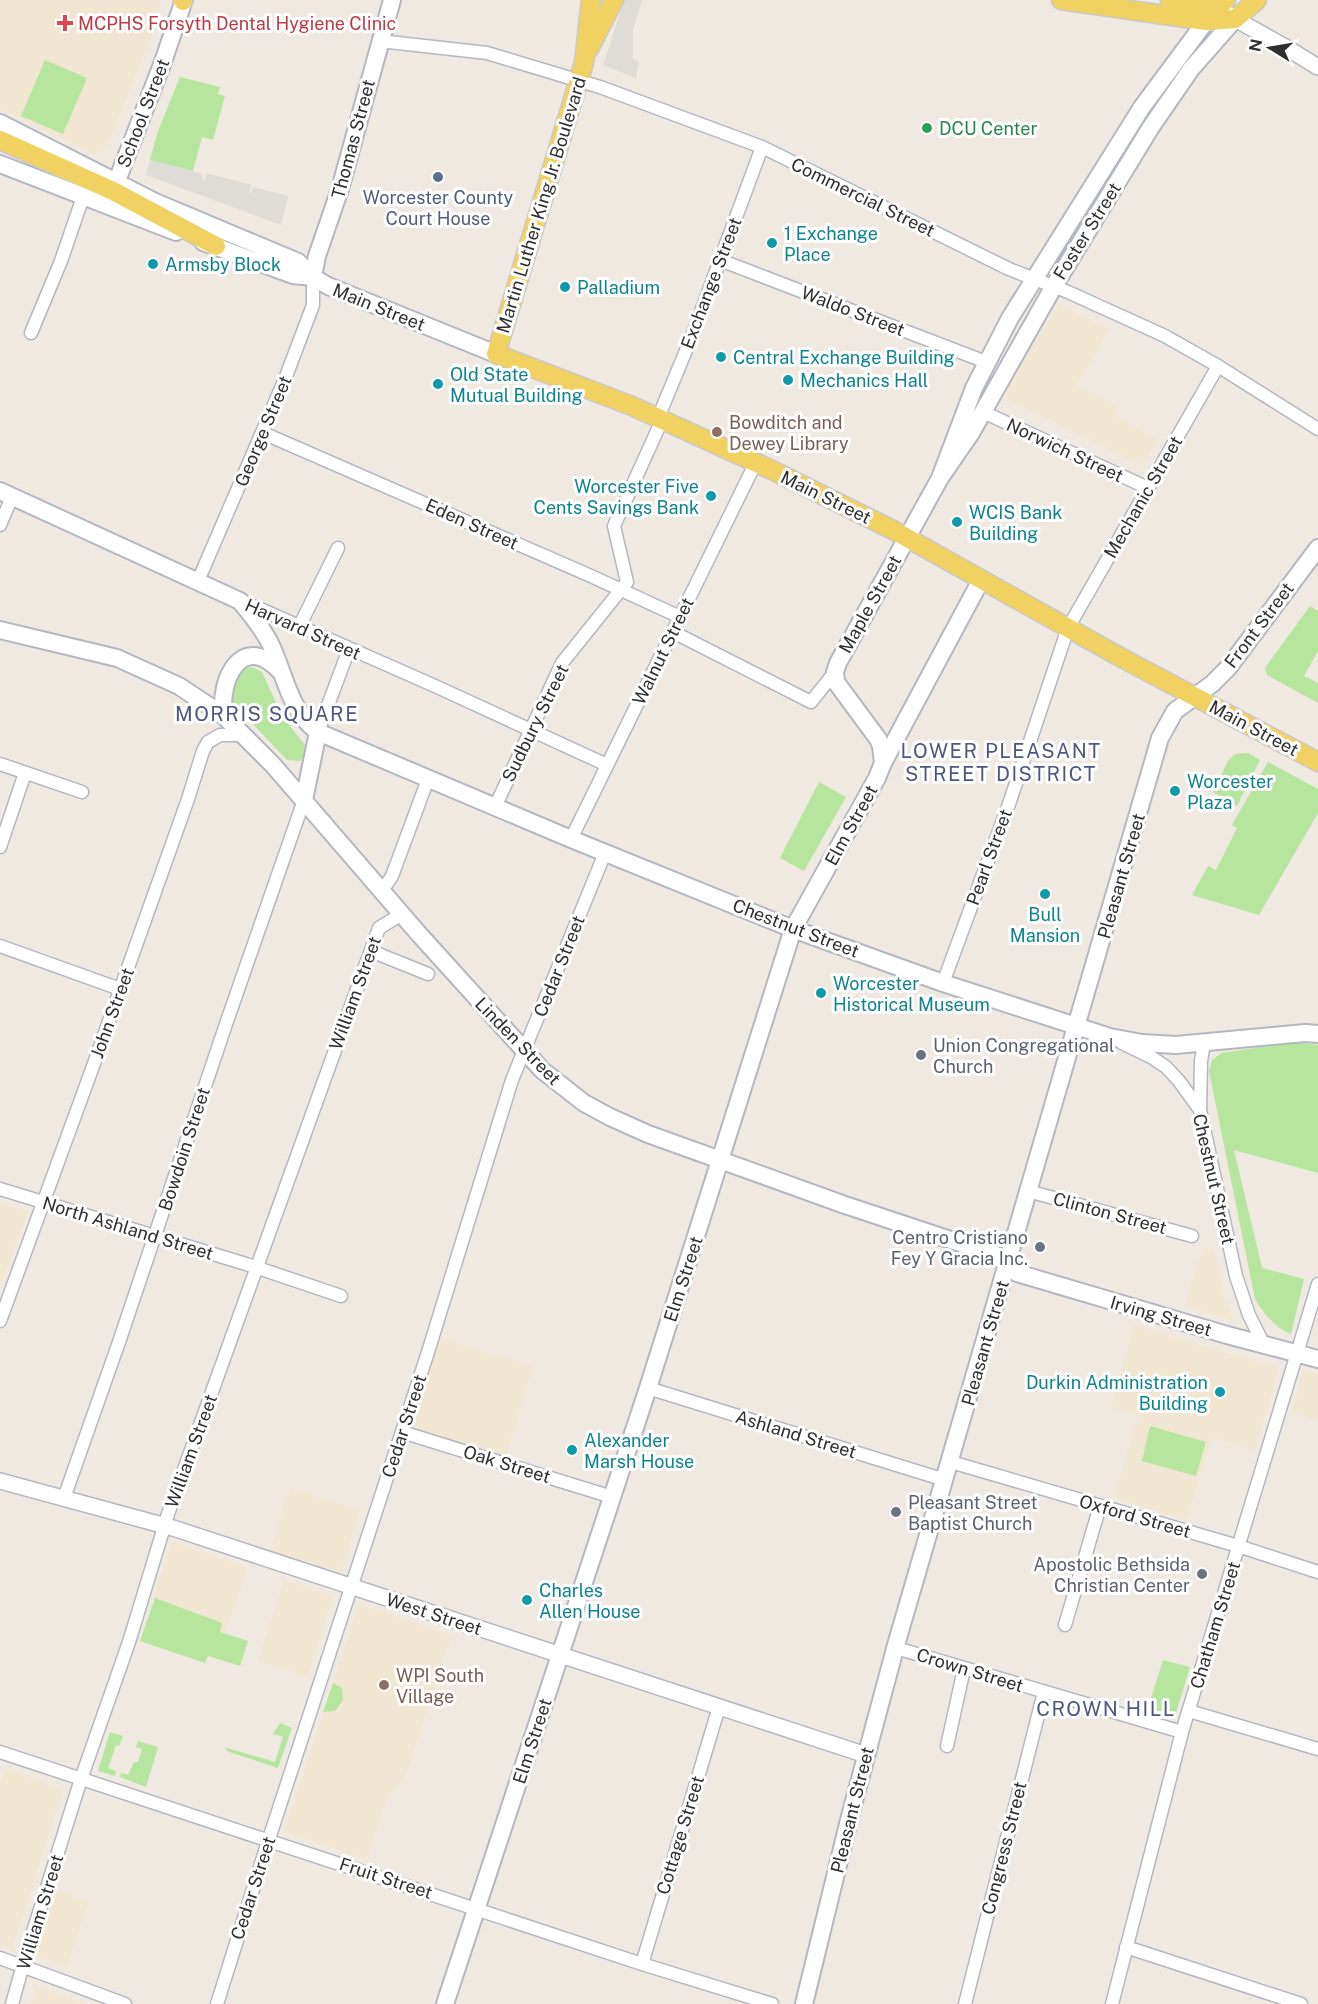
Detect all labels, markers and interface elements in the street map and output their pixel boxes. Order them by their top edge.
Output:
place label: MCPHS Forsyth Dental Hygiene Clinic [78,13,396,34]
marker: MCPHS Forsyth Dental Hygiene Clinic [56,14,74,32]
north arrow [1240,18,1300,78]
text: N [1245,37,1266,53]
street label: School Street [113,56,173,170]
street label: Martin Luther King Jr. Boulevard [492,74,590,336]
street label: Thomas Street [327,77,379,201]
place label: DCU Center [939,118,1037,139]
marker: DCU Center [920,121,934,135]
street label: Commercial Street [788,153,938,241]
marker: Worcester County Court House [431,170,445,184]
street label: Foster Street [1049,179,1125,283]
place label: Worcester County Court House [363,187,513,229]
street label: Exchange Street [676,214,746,352]
place label: 1 Exchange Place [784,223,878,265]
marker: 1 Exchange Place [765,236,779,250]
place label: Armsby Block [165,254,281,275]
marker: Armsby Block [146,257,160,271]
place label: Palladium [577,277,660,298]
street label: Main Street [330,279,428,335]
marker: Palladium [558,280,572,294]
street label: Waldo Street [798,282,908,340]
place label: Central Exchange Building [733,347,955,368]
marker: Central Exchange Building [714,350,728,364]
place label: Old State Mutual Building [450,364,583,406]
place label: Mechanics Hall [800,370,928,391]
street label: George Street [230,372,296,490]
marker: Mechanics Hall [781,373,795,387]
marker: Old State Mutual Building [431,377,445,391]
place label: Bowditch and Dewey Library [729,412,849,454]
street label: Norwich Street [1003,414,1127,486]
marker: Bowditch and Dewey Library [710,425,724,439]
street label: Mechanic Street [1100,432,1186,562]
street label: Main Street [777,466,875,528]
place label: Worcester Five Cents Savings Bank [534,476,699,518]
marker: Worcester Five Cents Savings Bank [704,489,718,503]
street label: Eden Street [422,494,522,554]
place label: WCIS Bank Building [969,502,1062,544]
marker: WCIS Bank Building [950,515,964,529]
street label: Maple Street [834,551,906,657]
street label: Front Street [1220,578,1298,672]
street label: Harvard Street [242,594,364,664]
street label: Walnut Street [628,594,698,708]
street label: Sudbury Street [497,661,573,785]
street label: Main Street [1206,696,1302,760]
district label: MORRIS SQUARE [175,702,359,726]
district label: LOWER PLEASANT STREET DISTRICT [900,739,1102,786]
place label: Worcester Plaza [1187,771,1273,813]
street label: Elm Street [820,781,882,869]
marker: Worcester Plaza [1168,784,1182,798]
street label: Pearl Street [962,806,1016,908]
street label: Pleasant Street [1093,811,1149,941]
marker: Bull Mansion [1038,887,1052,901]
street label: Chestnut Street [730,894,862,962]
place label: Bull Mansion [1010,904,1080,946]
street label: Cedar Street [529,912,589,1020]
street label: William Street [325,933,385,1053]
street label: John Street [86,965,138,1061]
place label: Worcester Historical Museum [833,973,990,1015]
marker: Worcester Historical Museum [814,986,828,1000]
street label: Linden Street [471,993,565,1089]
place label: Union Congregational Church [933,1035,1114,1077]
marker: Union Congregational Church [914,1048,928,1062]
street label: Bowdoin Street [154,1084,214,1214]
street label: Chestnut Street [1189,1112,1239,1246]
street label: Clinton Street [1051,1188,1169,1238]
street label: North Ashland Street [40,1192,216,1264]
place label: Centro Cristiano Fey Y Gracia Inc. [891,1227,1028,1269]
street label: Elm Street [659,1234,707,1324]
marker: Centro Cristiano Fey Y Gracia Inc. [1033,1240,1047,1254]
street label: Pleasant Street [957,1278,1013,1408]
street label: Irving Street [1108,1291,1214,1341]
street label: Cedar Street [377,1372,431,1480]
place label: Durkin Administration Building [1026,1372,1208,1414]
marker: Durkin Administration Building [1213,1385,1227,1399]
street label: William Street [161,1391,221,1511]
street label: Ashland Street [733,1406,859,1462]
place label: Alexander Marsh House [584,1430,694,1472]
street label: Oak Street [461,1441,553,1487]
marker: Alexander Marsh House [565,1443,579,1457]
street label: Oxford Street [1077,1490,1193,1542]
place label: Pleasant Street Baptist Church [908,1492,1037,1534]
marker: Pleasant Street Baptist Church [889,1505,903,1519]
place label: Apostolic Bethsida Christian Center [1033,1554,1190,1596]
street label: Chatham Street [1186,1559,1244,1691]
marker: Apostolic Bethsida Christian Center [1195,1567,1209,1581]
place label: Charles Allen House [539,1580,641,1622]
street label: West Street [384,1589,484,1639]
marker: Charles Allen House [520,1593,534,1607]
street label: Crown Street [914,1644,1026,1696]
place label: WPI South Village [396,1665,484,1707]
marker: WPI South Village [377,1678,391,1692]
street label: Elm Street [508,1696,556,1786]
district label: CROWN HILL [1036,1697,1176,1721]
street label: Pleasant Street [826,1745,878,1875]
street label: Cottage Street [652,1773,708,1897]
street label: Congress Street [977,1779,1031,1917]
street label: Cedar Street [226,1834,280,1942]
street label: William Street [13,1852,67,1972]
street label: Fruit Street [337,1853,435,1903]

